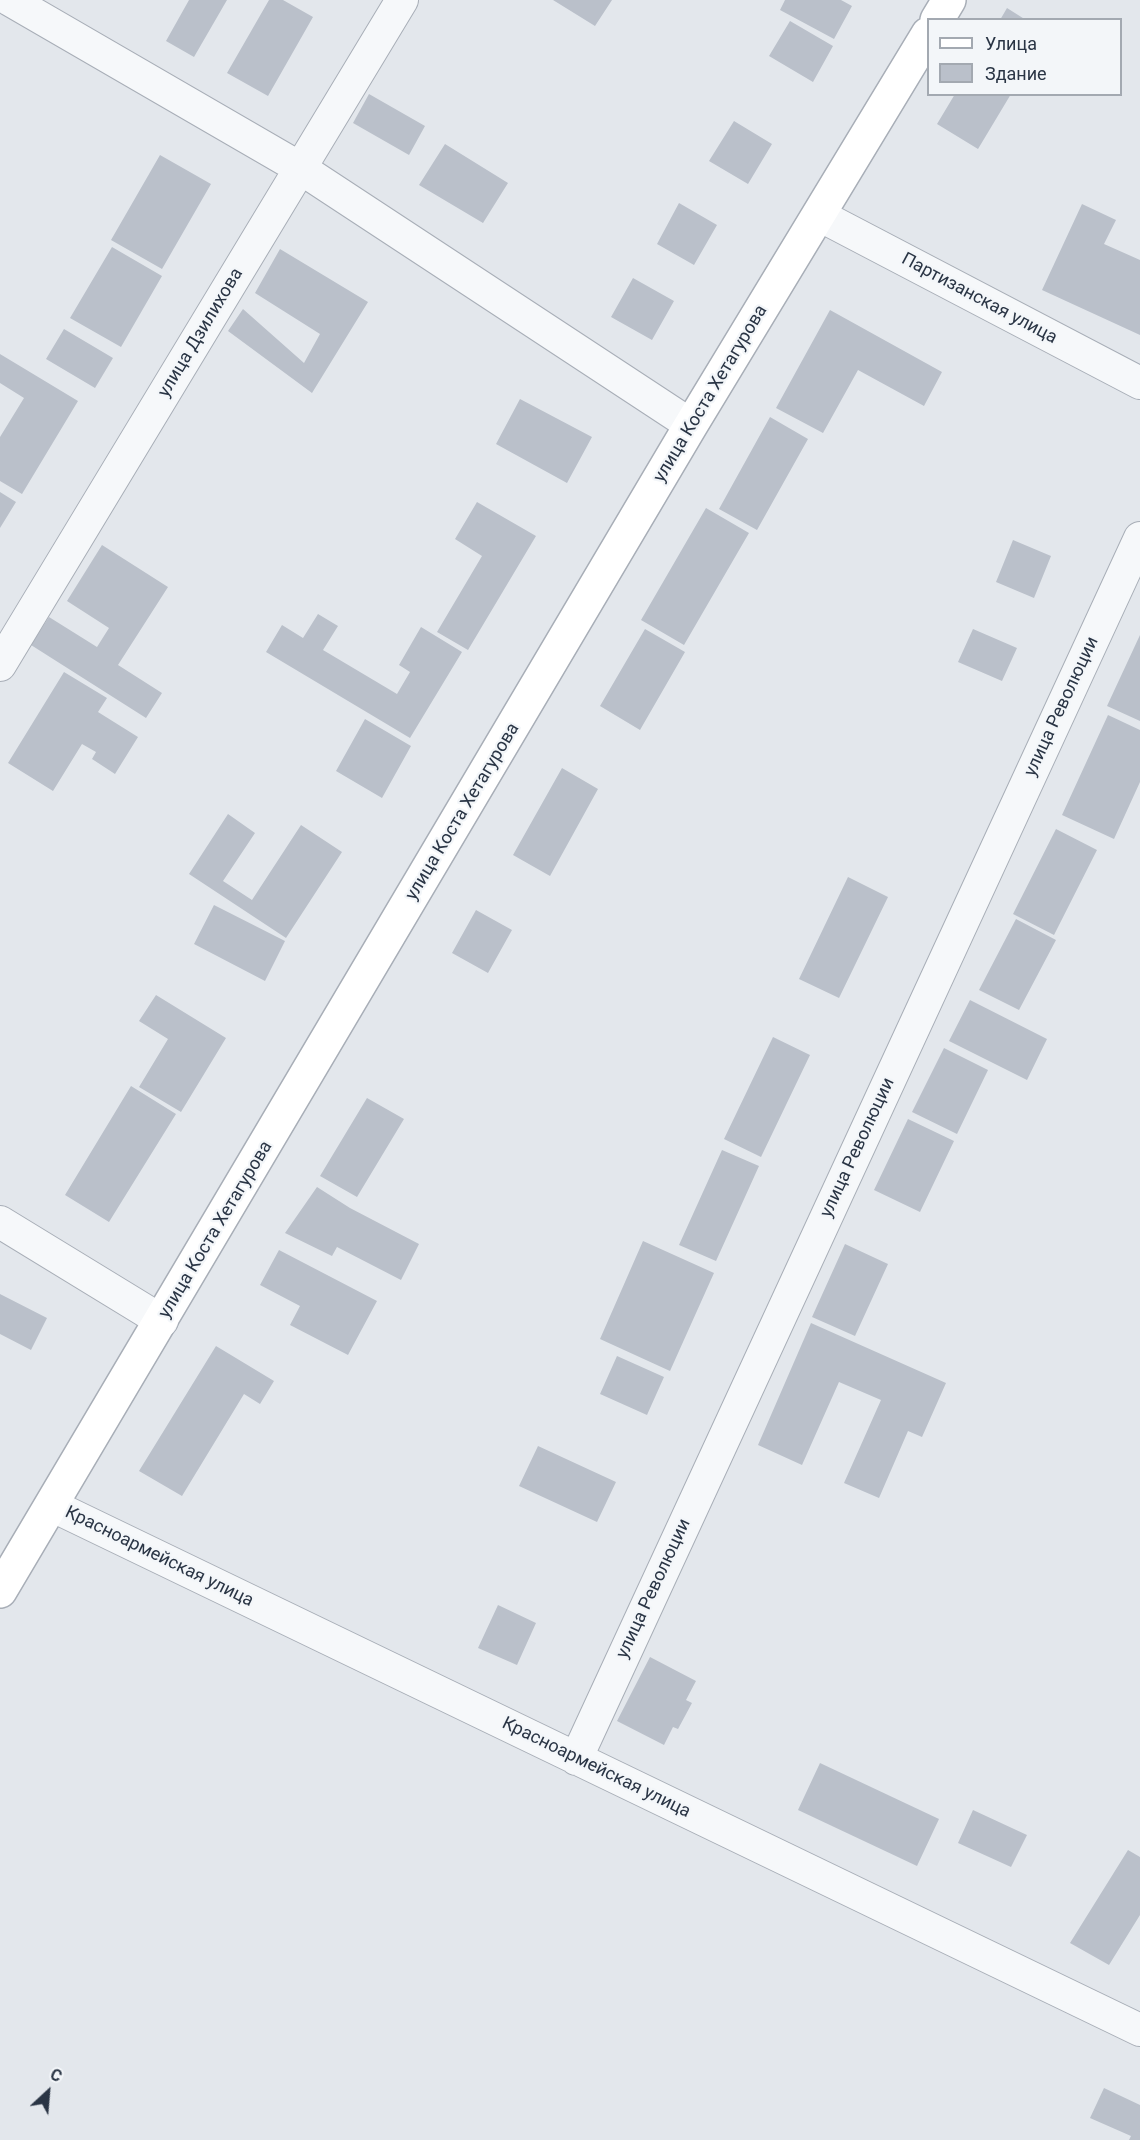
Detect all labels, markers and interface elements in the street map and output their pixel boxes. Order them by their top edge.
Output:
legend [927,18,1122,96]
text: Улица [985,33,1037,54]
text: Здание [985,63,1047,84]
street label: Партизанская улица [898,249,1060,349]
street label: улица Дзилихова [154,265,248,401]
street label: улица Коста Хетагурова [649,301,773,487]
street label: улица Революции [1020,634,1104,780]
street label: улица Коста Хетагурова [401,719,525,905]
street label: улица Революции [816,1075,900,1221]
street label: улица Коста Хетагурова [154,1137,278,1323]
street label: Красноармейская улица [61,1502,257,1612]
street label: улица Революции [612,1516,696,1662]
street label: Красноармейская улица [498,1713,694,1823]
north arrow [18,2062,78,2122]
text: С [47,2065,65,2086]

